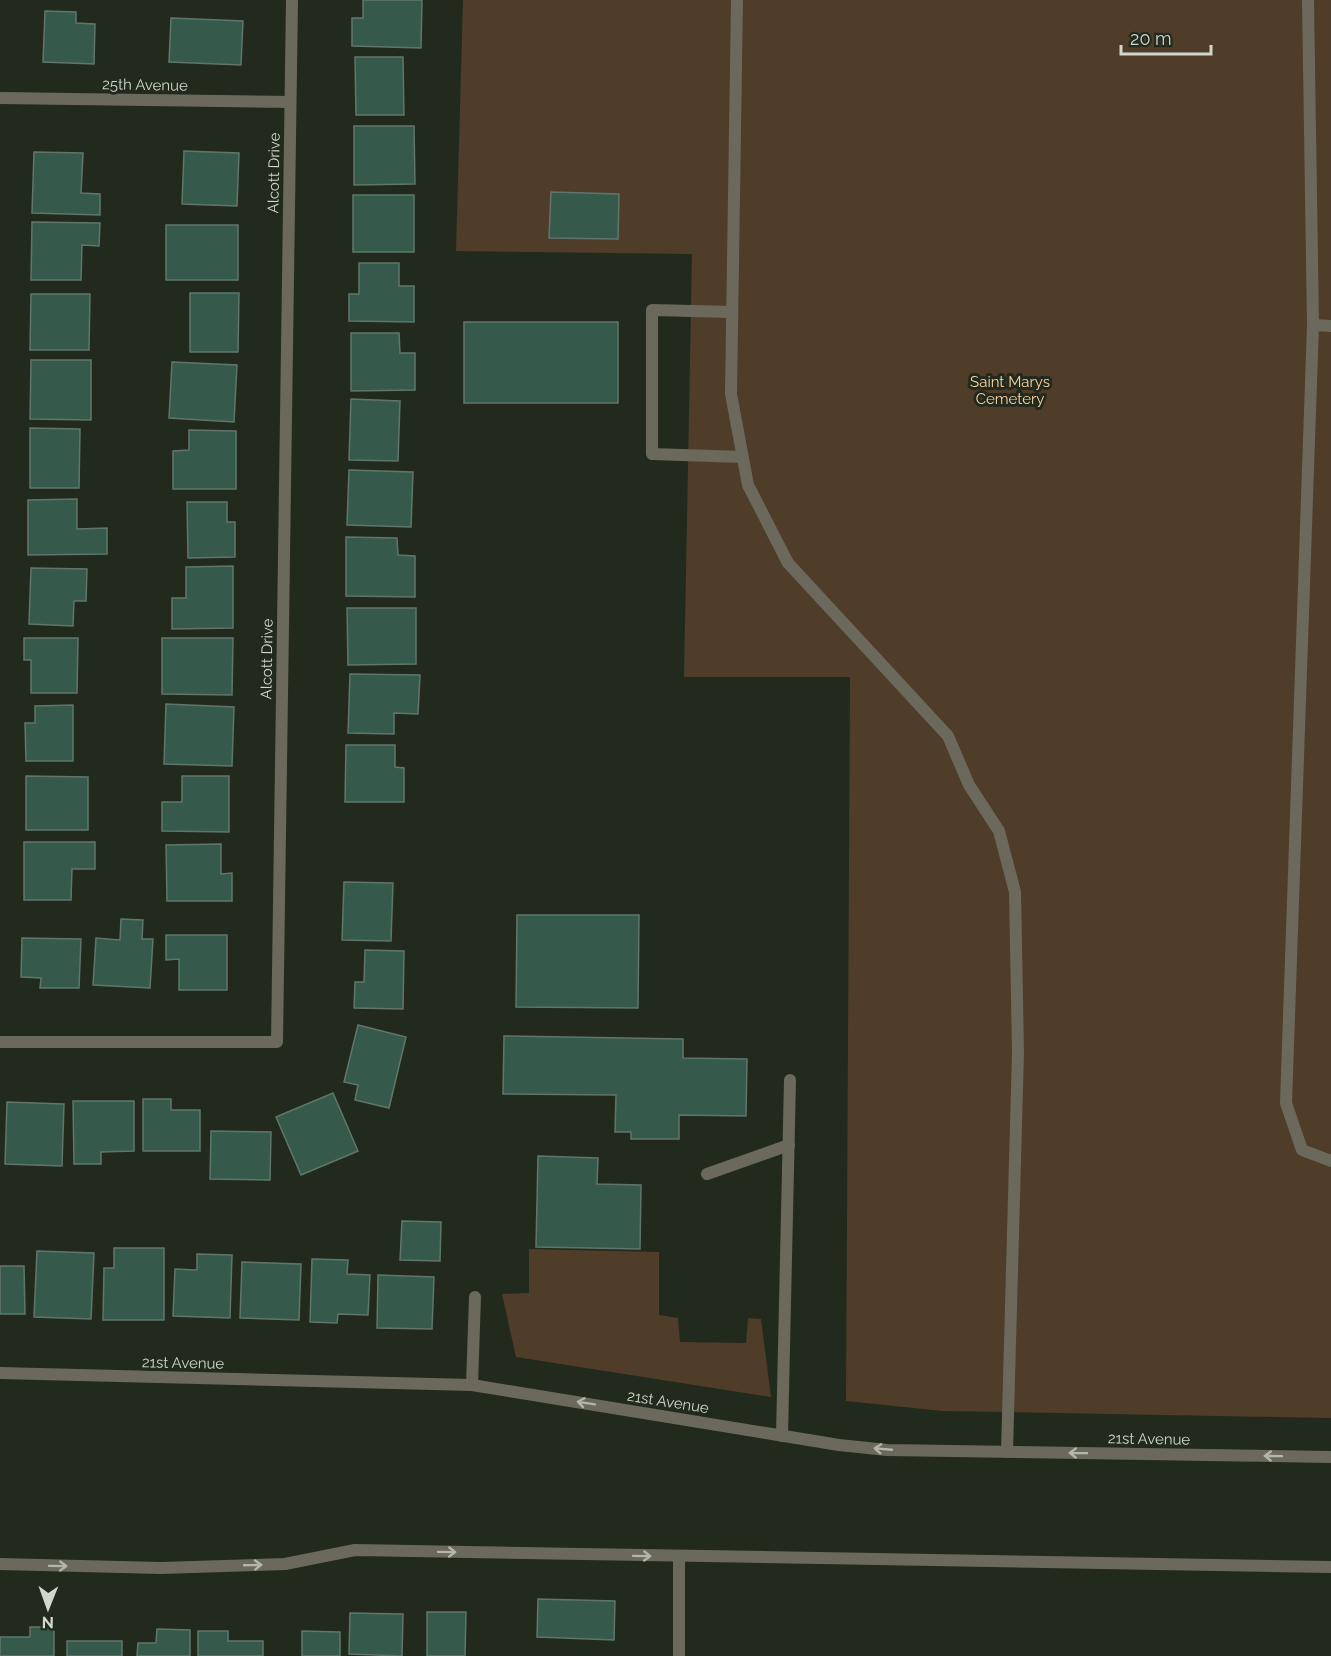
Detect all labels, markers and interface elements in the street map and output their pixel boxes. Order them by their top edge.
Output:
scale bar [1121,18,1211,56]
text: 20 m [1130,28,1172,49]
street label: 25th Avenue [102,75,188,95]
street label: Alcott Drive [264,132,284,214]
park label: Saint Marys Cemetery [970,373,1050,408]
street label: Alcott Drive [257,618,277,700]
street label: 21st Avenue [142,1353,225,1373]
street label: 21st Avenue [626,1387,710,1417]
one-way arrow [577,1398,597,1409]
street label: 21st Avenue [1108,1429,1191,1449]
one-way arrow [873,1444,893,1455]
one-way arrow [1068,1447,1088,1459]
one-way arrow [1263,1450,1283,1462]
one-way arrow [437,1546,457,1558]
one-way arrow [631,1550,651,1561]
one-way arrow [243,1559,263,1571]
one-way arrow [48,1560,68,1572]
north arrow [18,1578,78,1638]
text: N [41,1613,54,1632]

